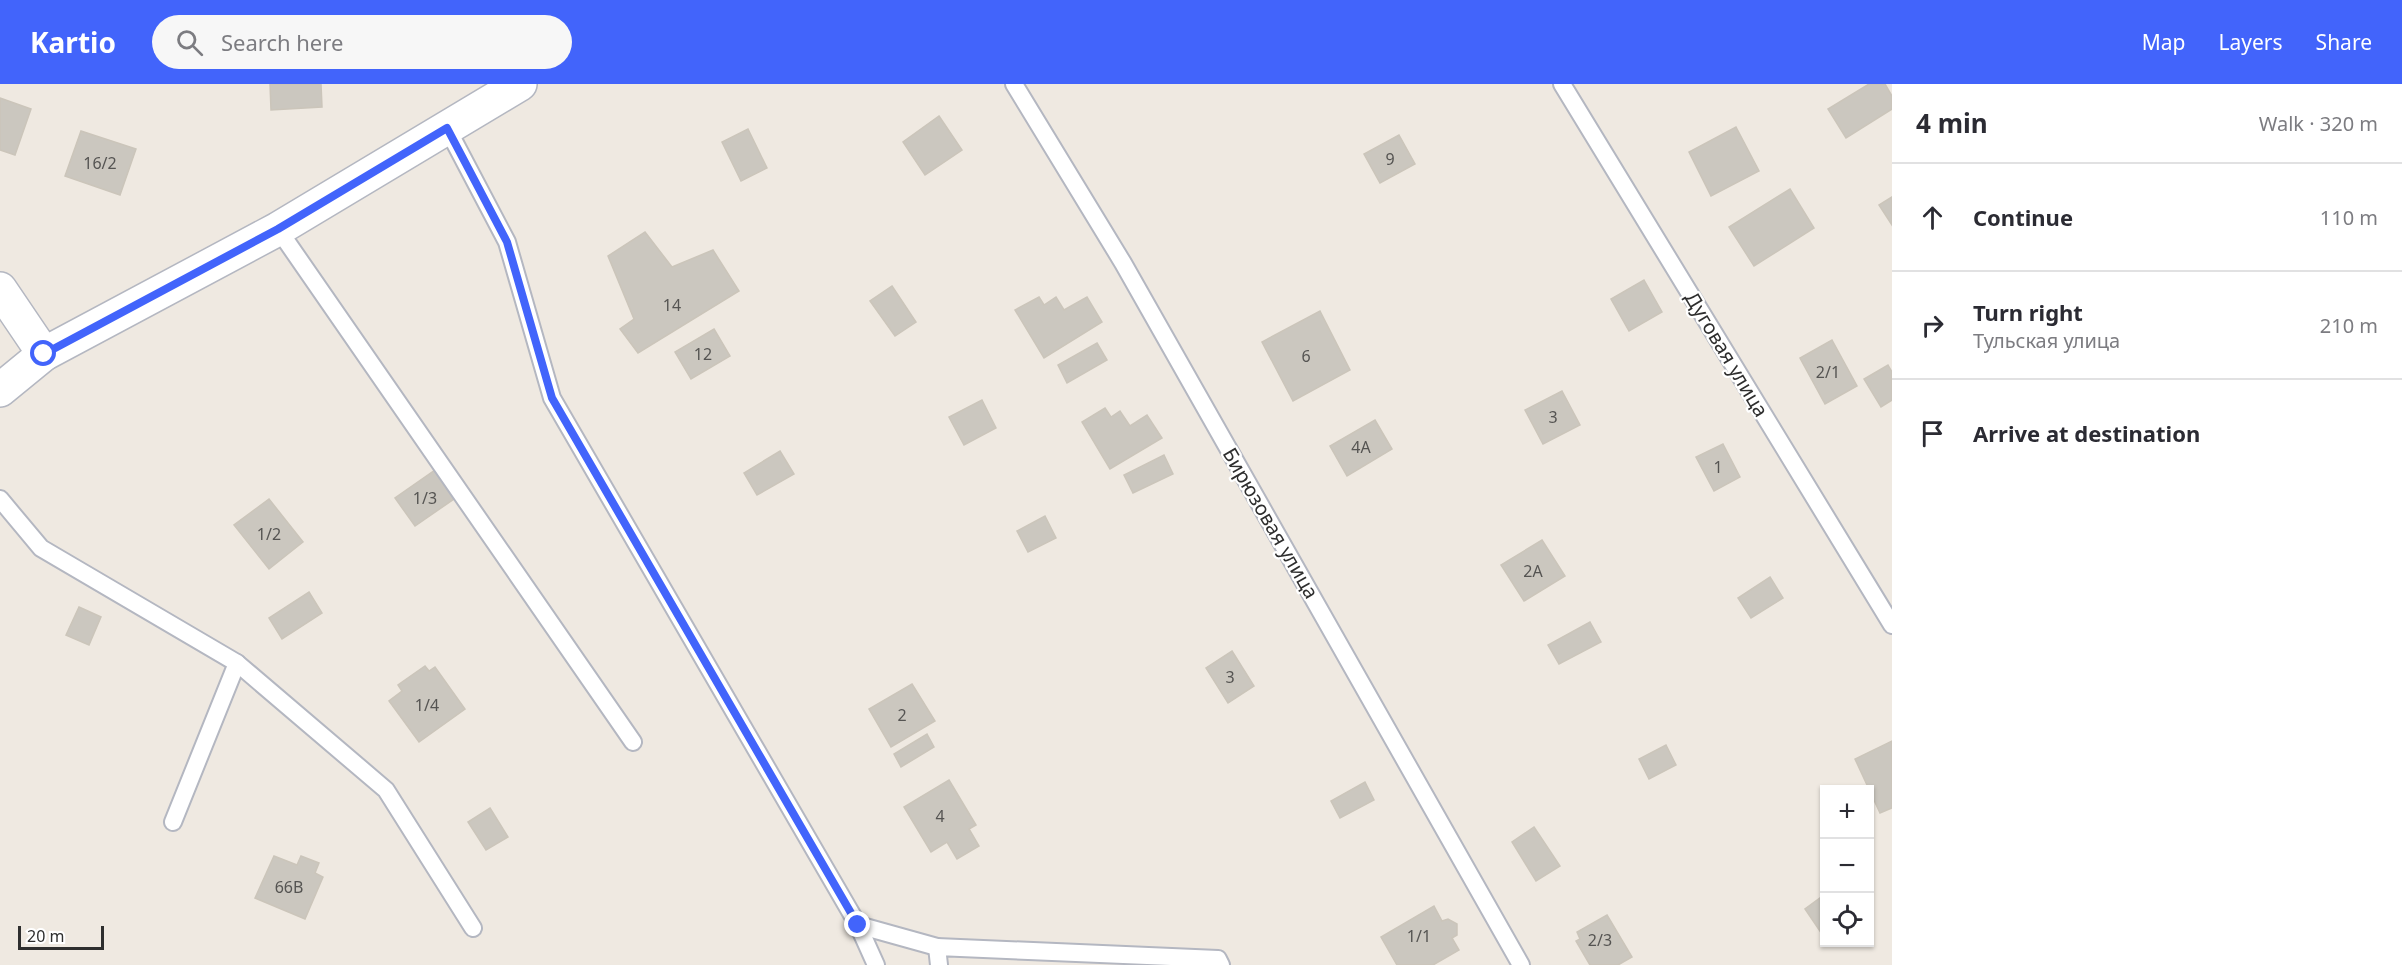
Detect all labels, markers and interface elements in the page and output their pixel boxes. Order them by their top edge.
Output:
search box [152,15,572,69]
text: Kartio [30,23,116,61]
icon: search [173,26,206,59]
text: Search here [221,27,343,57]
text: Map [2142,28,2186,56]
text: Layers [2219,28,2283,56]
text: Share [2316,28,2372,56]
text: 4 min [1916,105,1988,141]
text: Walk · 320 m [2259,110,2378,137]
house number: 9 [1385,148,1395,170]
house number: 16/2 [83,152,117,174]
icon: ahead [1916,201,1949,234]
text: Continue [1973,202,2073,232]
text: 110 m [2320,204,2378,231]
street label: Дуговая улица [1679,286,1775,422]
house number: 14 [663,294,681,316]
text: Turn right [1973,297,2083,327]
icon: right [1916,309,1949,342]
text: 210 m [2320,312,2378,339]
text: Тульская улица [1973,327,2120,354]
route start [30,340,56,366]
house number: 12 [694,343,712,365]
house number: 6 [1301,345,1311,367]
house number: 2/1 [1816,361,1840,383]
house number: 3 [1548,406,1558,428]
icon: arrive [1916,417,1949,450]
text: Arrive at destination [1973,418,2200,448]
house number: 4А [1351,436,1371,458]
street label: Бирюзовая улица [1217,442,1325,604]
house number: 1 [1713,456,1723,478]
house number: 1/3 [413,487,437,509]
house number: 1/2 [257,523,281,545]
house number: 2А [1523,560,1543,582]
house number: 3 [1225,666,1235,688]
house number: 1/4 [415,694,439,716]
house number: 2 [897,704,907,726]
map controls [1820,785,1874,947]
button: + [1820,785,1874,839]
house number: 4 [935,805,945,827]
button: − [1820,839,1874,893]
house number: 66В [275,876,303,898]
button: locate [1820,893,1874,947]
route end [844,911,870,937]
scale bar [18,923,104,950]
text: 20 m [27,925,64,947]
house number: 1/1 [1407,925,1431,947]
house number: 2/3 [1588,929,1612,951]

